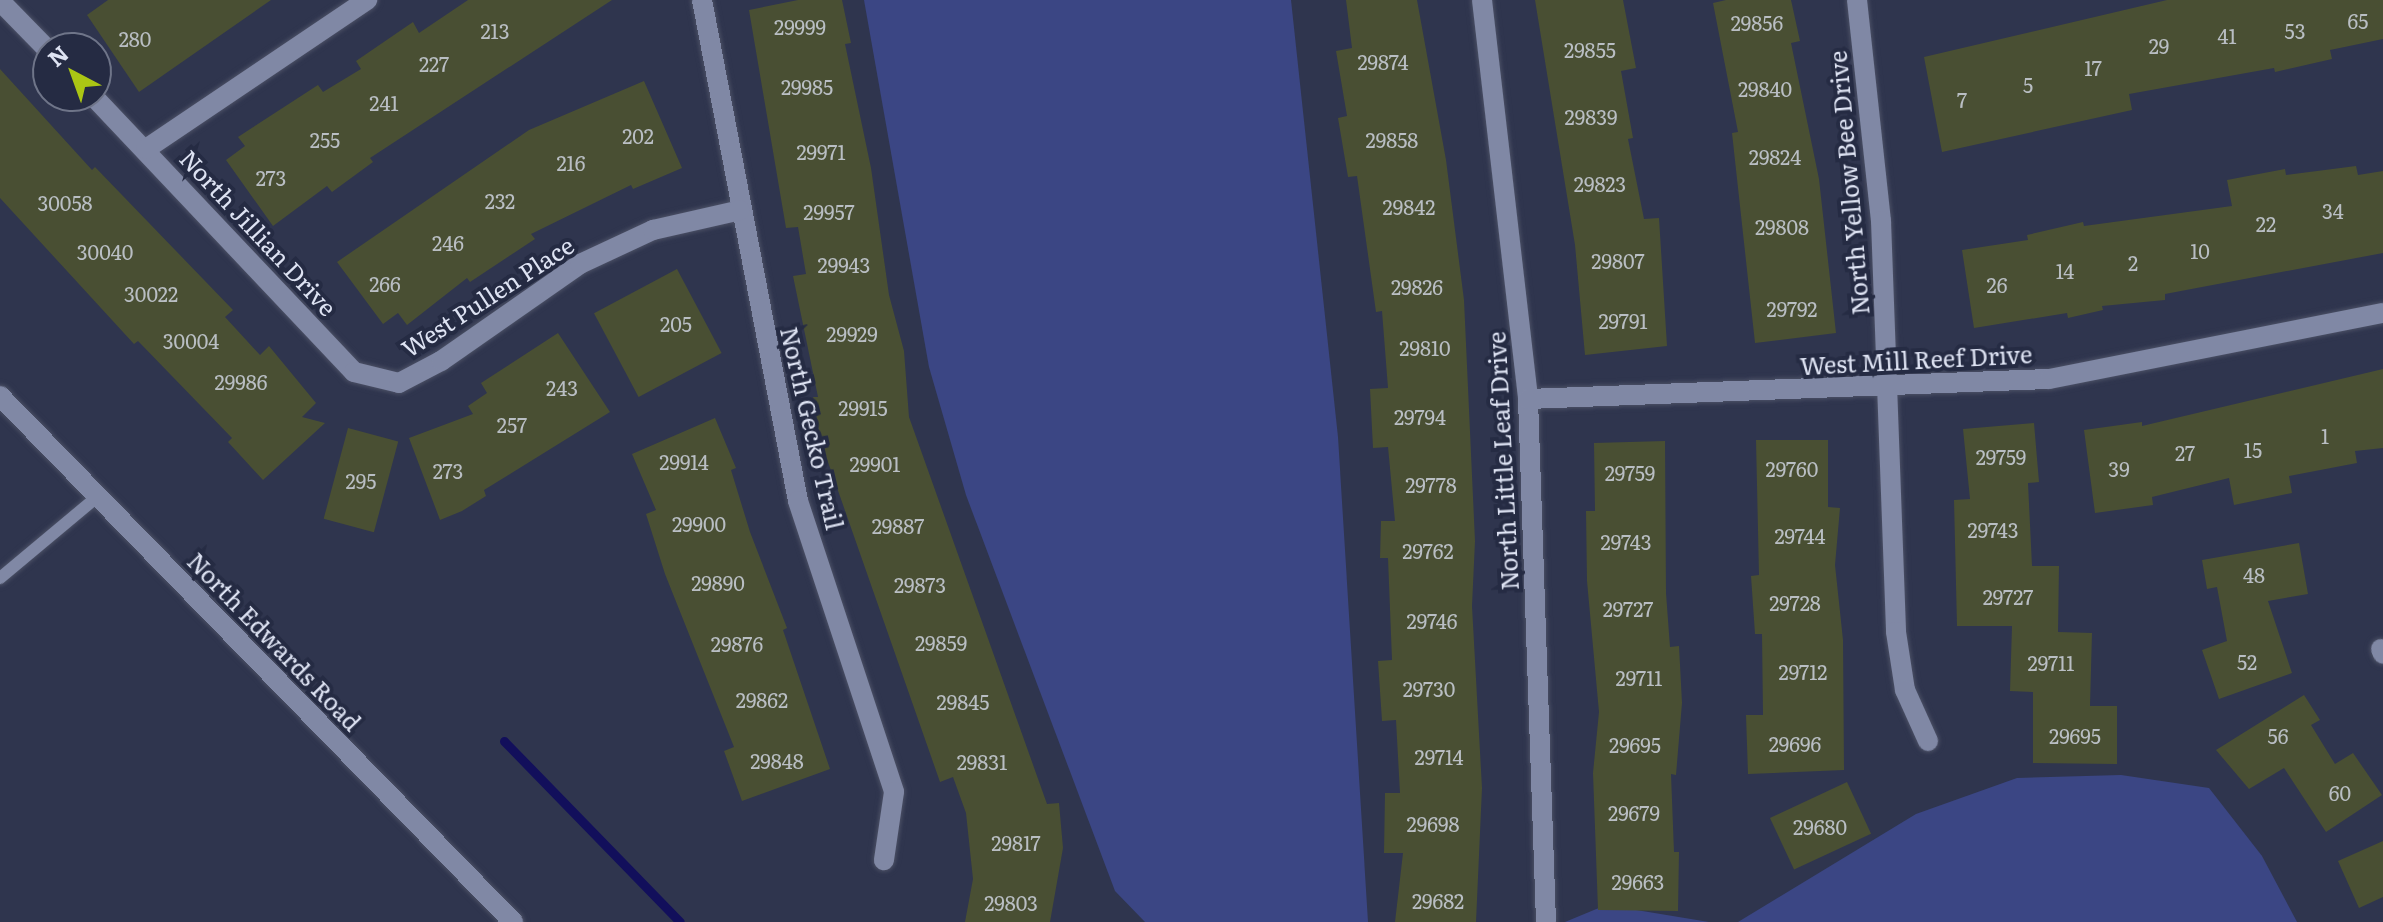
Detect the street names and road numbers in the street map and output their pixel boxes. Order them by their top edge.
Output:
street label: North Yellow Bee Drive [1822,50,1874,316]
street label: North Jillian Drive [175,143,343,321]
street label: West Pullen Place [396,230,578,362]
street label: North Gecko Trail [776,324,850,532]
street label: North Little Leaf Drive [1481,331,1523,591]
street label: West Mill Reef Drive [1799,339,2033,379]
street label: North Edwards Road [182,546,368,736]

